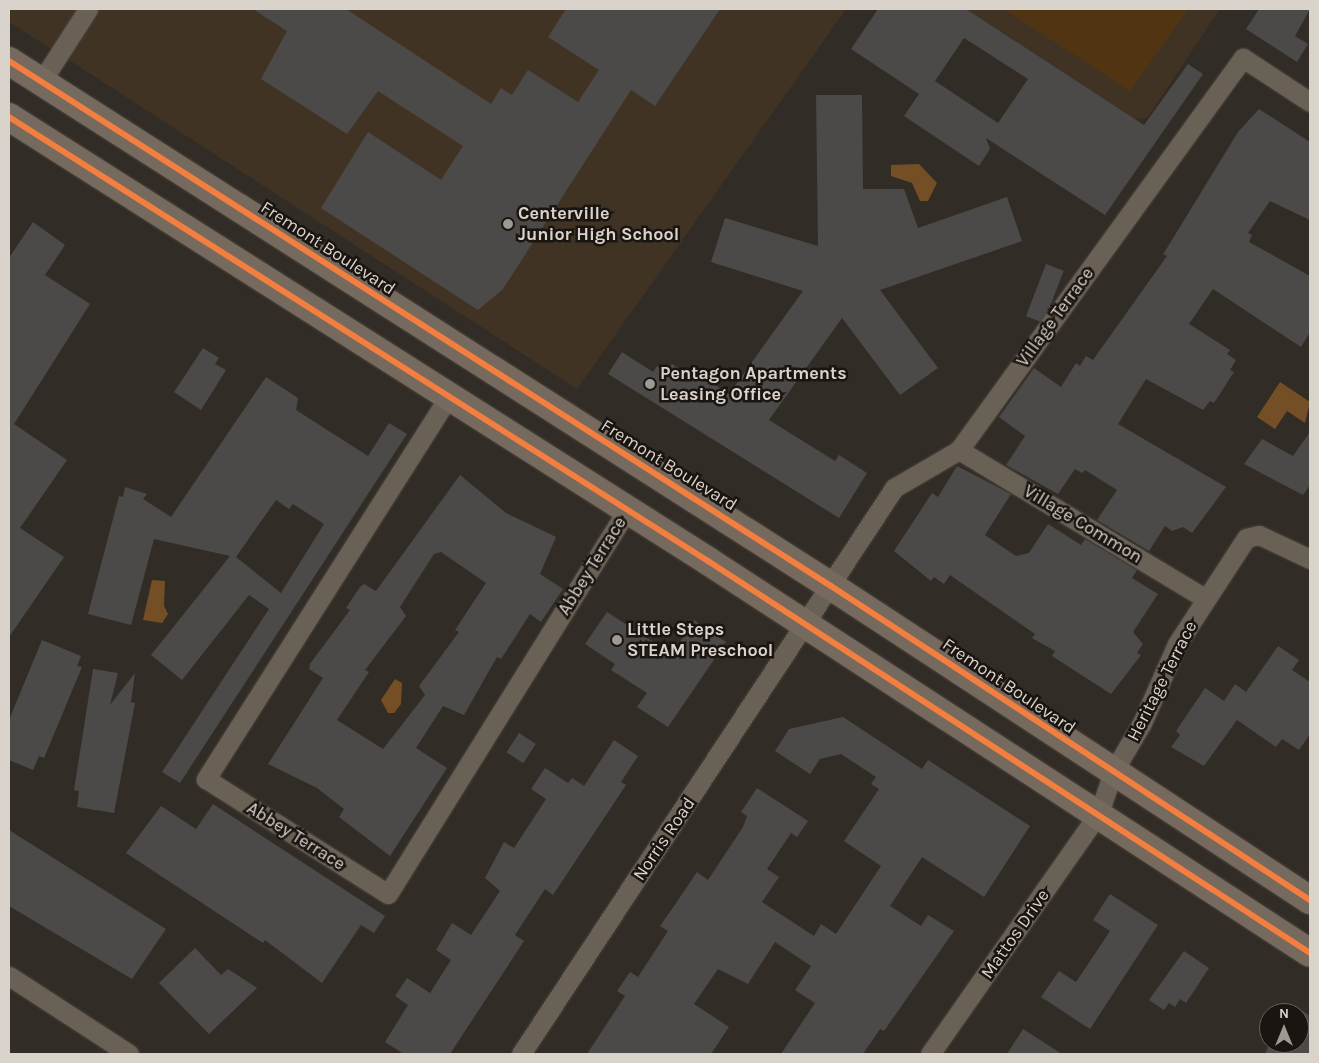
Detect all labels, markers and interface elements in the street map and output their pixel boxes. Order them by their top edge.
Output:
street label: Fremont Boulevard [257,196,399,300]
place label: Centerville Junior High School [518,203,679,245]
marker: Centerville Junior High School [502,218,514,230]
street label: Village Terrace [1012,263,1098,371]
place label: Pentagon Apartments Leasing Office [660,363,847,406]
marker: Pentagon Apartments Leasing Office [644,378,656,390]
street label: Fremont Boulevard [597,414,741,516]
street label: Village Common [1020,480,1146,568]
street label: Abbey Terrace [553,513,631,619]
street label: Heritage Terrace [1122,617,1202,745]
place label: Little Steps STEAM Preschool [627,619,773,662]
street label: Fremont Boulevard [938,633,1080,739]
marker: Little Steps STEAM Preschool [611,634,623,646]
street label: Norris Road [628,793,700,885]
street label: Abbey Terrace [243,797,349,875]
street label: Mattos Drive [976,885,1054,983]
north arrow [1259,1003,1309,1053]
text: N [1279,1005,1289,1022]

